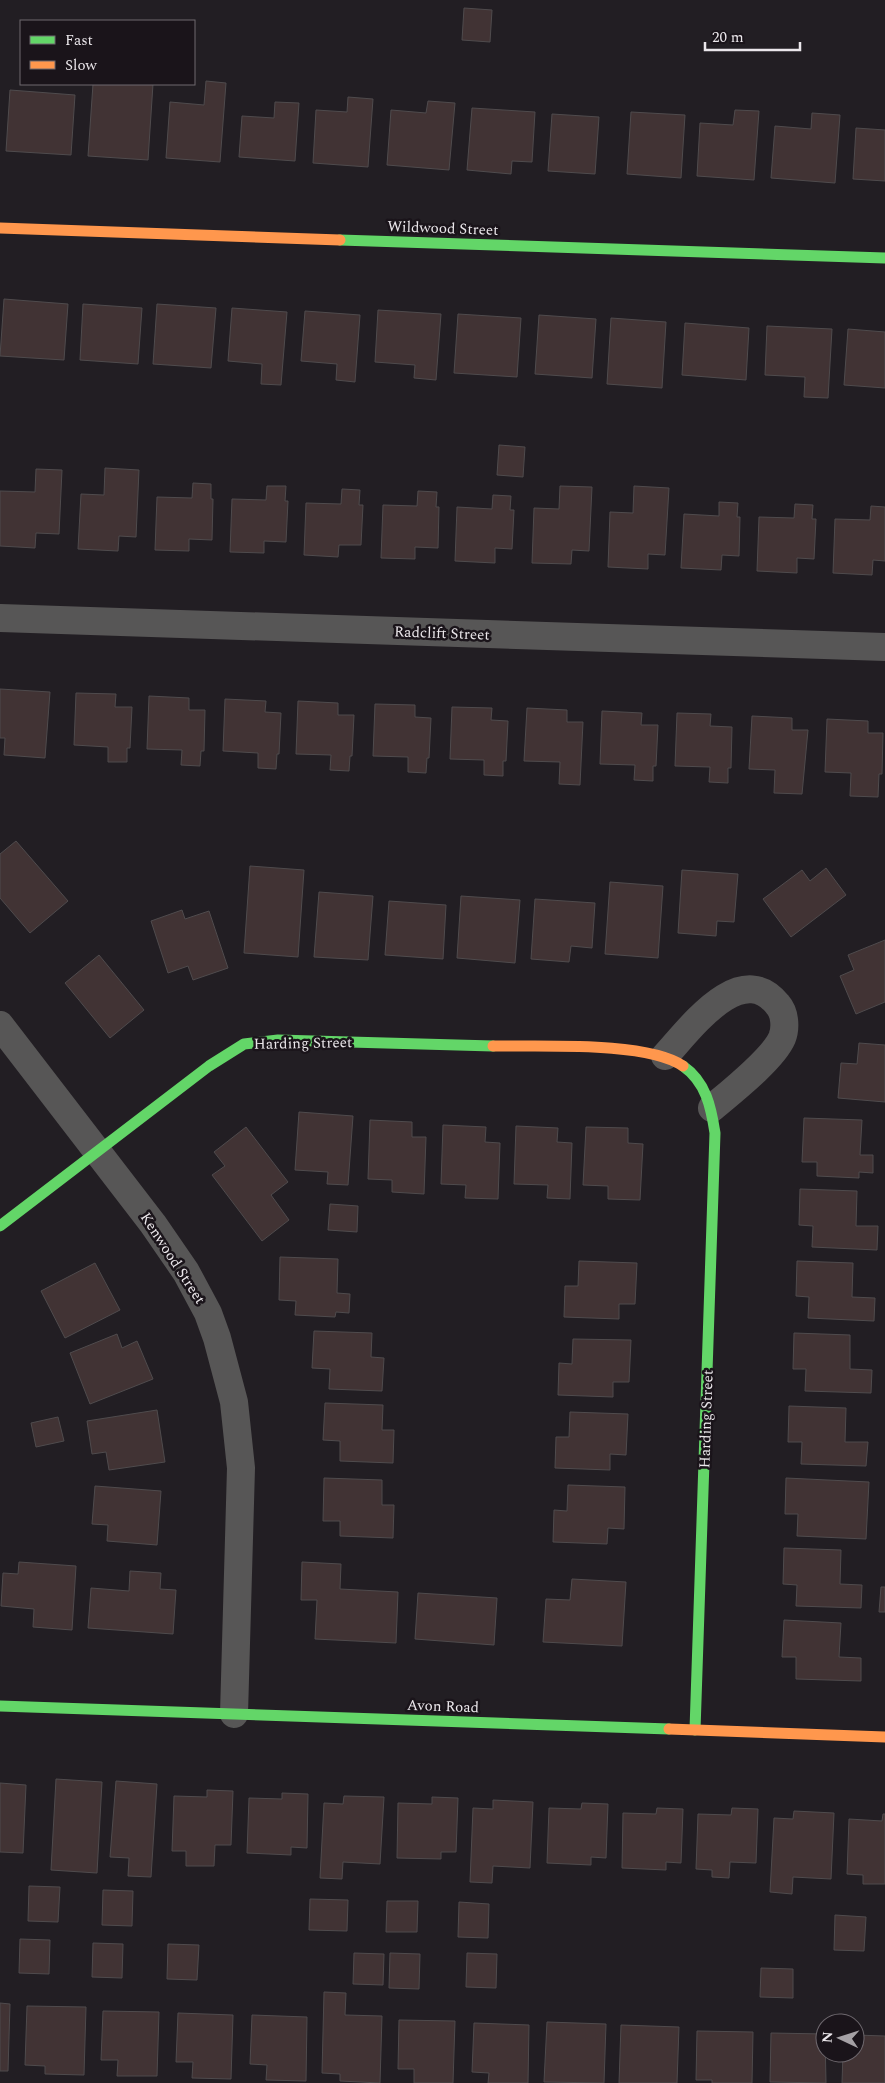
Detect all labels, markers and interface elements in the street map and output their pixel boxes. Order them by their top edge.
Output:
legend [20,20,195,85]
scale bar [705,20,800,52]
text: 20 m [712,26,744,49]
text: Fast [65,29,93,52]
text: Slow [65,54,97,77]
street label: Wildwood Street [387,215,499,242]
street label: Radclift Street [394,620,490,647]
street label: Harding Street [254,1031,352,1056]
street label: Kenwood Street [134,1208,211,1309]
street label: Harding Street [693,1369,720,1469]
street label: Avon Road [406,1694,479,1719]
north arrow [815,2013,865,2063]
text: N [817,2031,838,2044]

